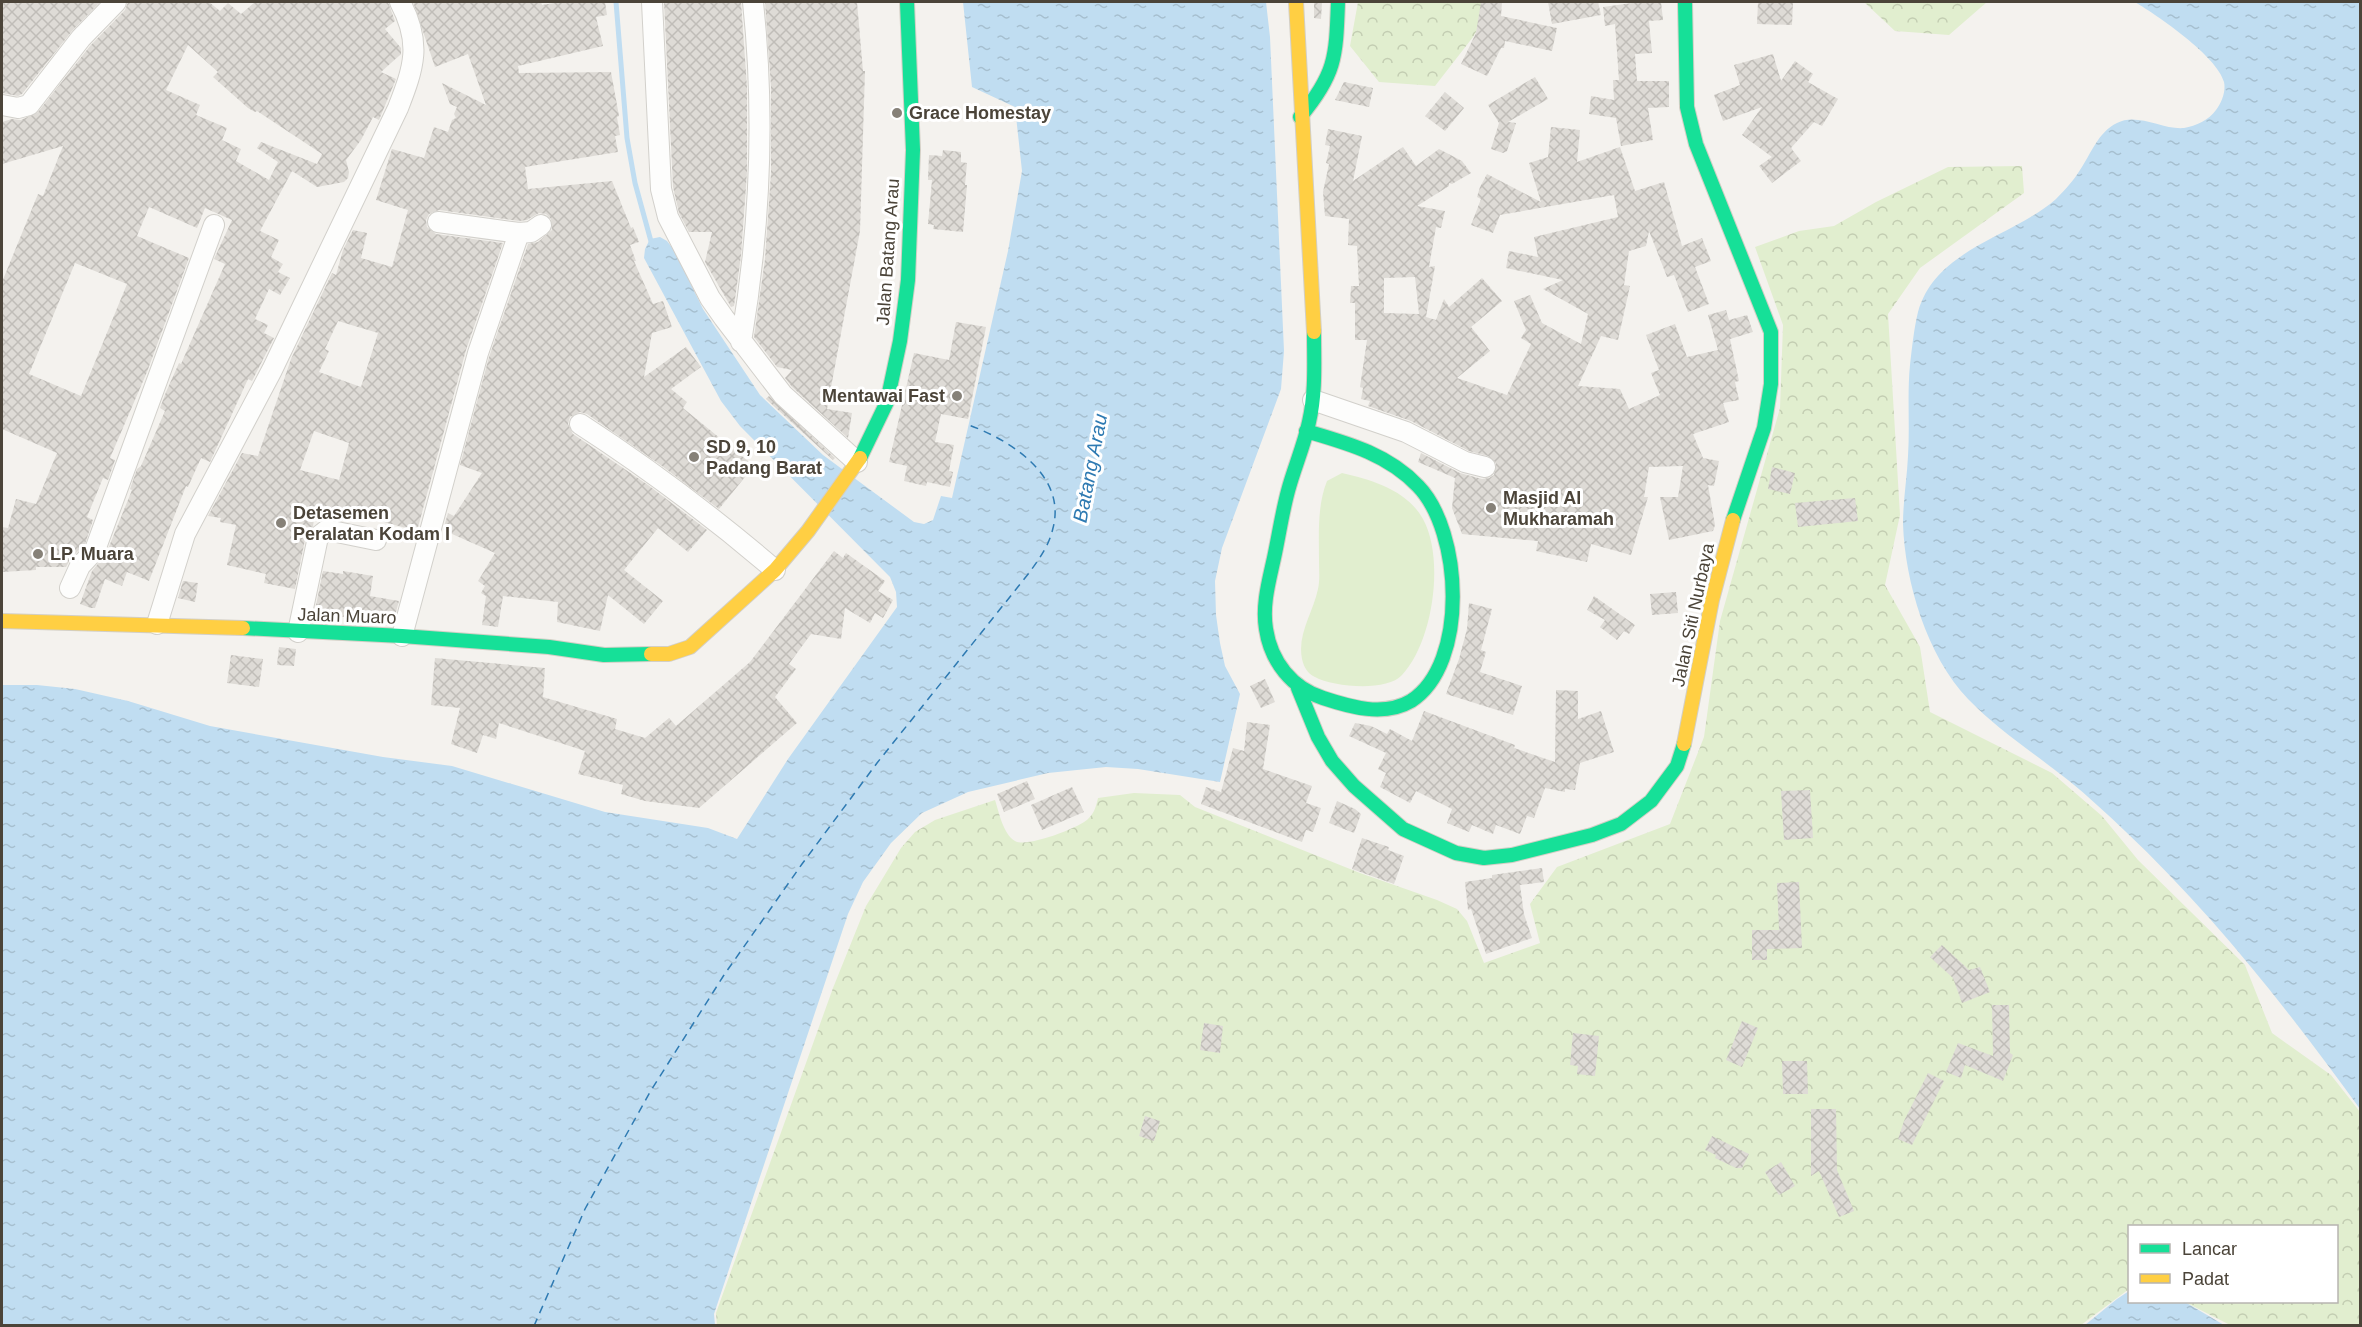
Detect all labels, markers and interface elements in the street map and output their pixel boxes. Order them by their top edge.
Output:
place label: Grace Homestay [909,103,1051,123]
marker: Grace Homestay [890,106,904,120]
street label: Jalan Batang Arau [873,178,903,326]
place label: Mentawai Fast [822,386,945,406]
marker: Mentawai Fast [950,389,964,403]
water label: Batang Arau [1069,412,1111,524]
place label: SD 9, 10 Padang Barat [706,437,822,478]
marker: SD 9, 10 Padang Barat [687,450,701,464]
place label: Masjid Al Mukharamah [1503,488,1614,529]
marker: Masjid Al Mukharamah [1484,501,1498,515]
place label: Detasemen Peralatan Kodam I [293,503,450,544]
marker: Detasemen Peralatan Kodam I [274,516,288,530]
street label: Jalan Siti Nurbaya [1668,541,1718,689]
place label: LP. Muara [50,544,135,564]
marker: LP. Muara [31,547,45,561]
street label: Jalan Muaro [297,604,397,628]
legend [2128,1225,2338,1303]
text: Lancar [2182,1239,2237,1259]
text: Padat [2182,1269,2229,1289]

